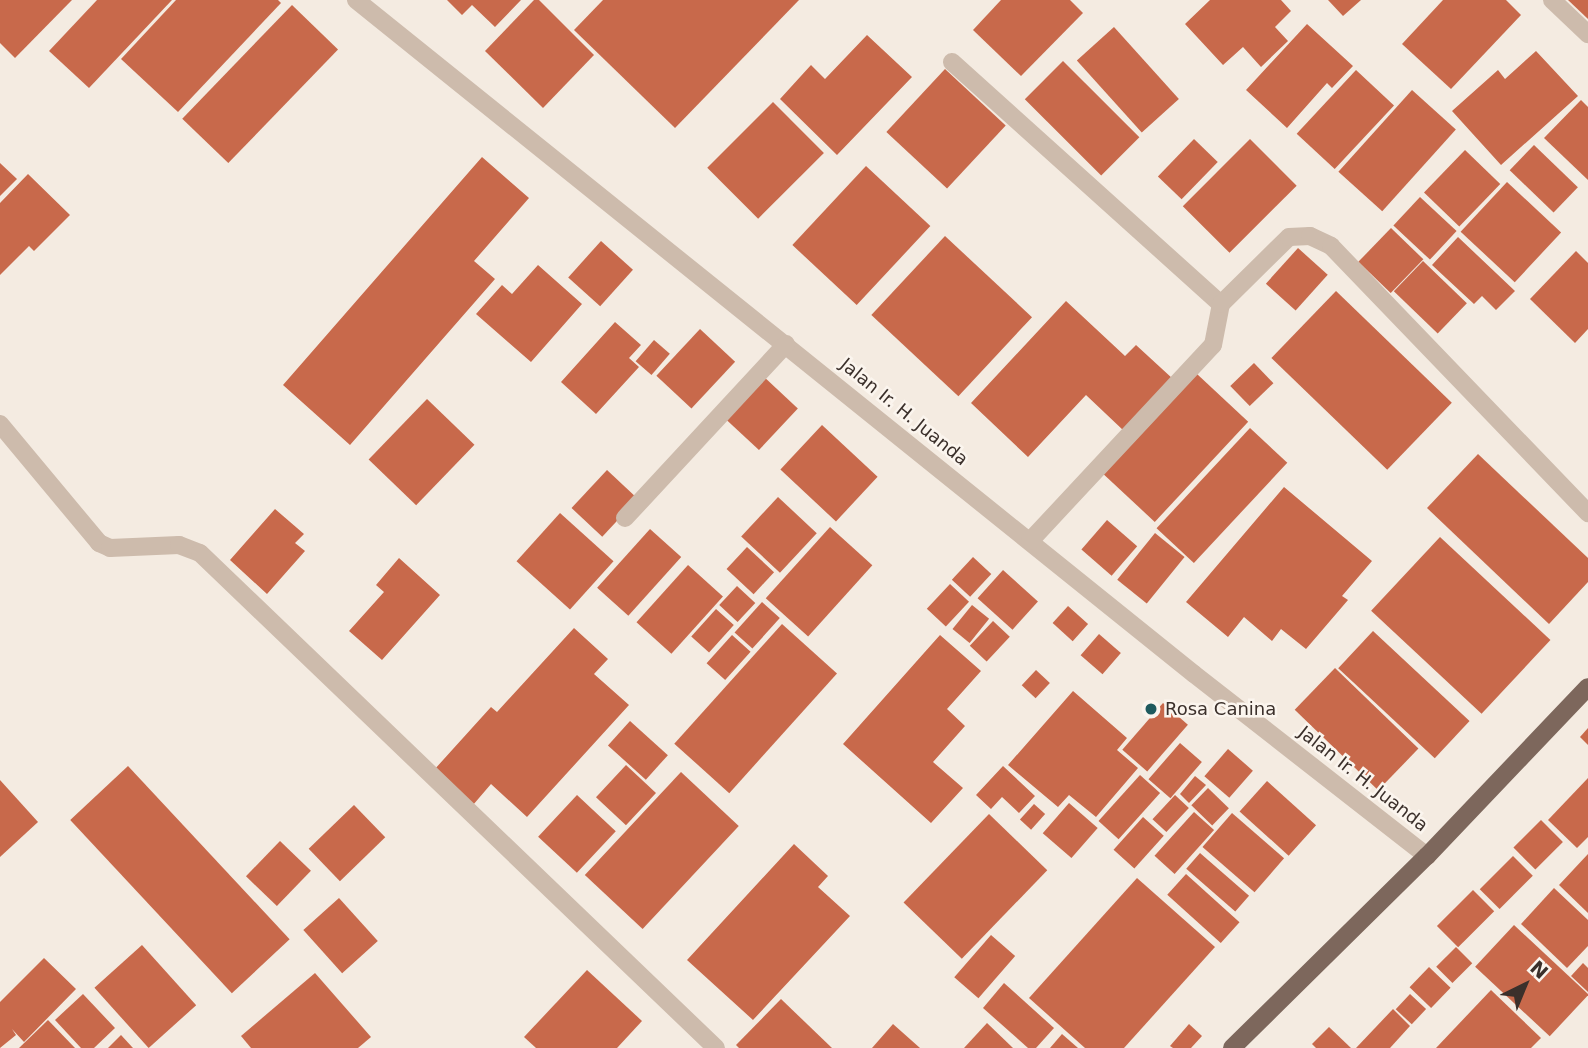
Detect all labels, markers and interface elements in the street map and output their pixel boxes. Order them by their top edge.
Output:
street label: Jalan Ir. H. Juanda [836,354,972,470]
place label: Rosa Canina [1165,698,1276,720]
marker: Rosa Canina [1143,701,1159,717]
street label: Jalan Ir. H. Juanda [1294,722,1432,836]
north arrow [1490,950,1560,1020]
text: N [1526,956,1553,983]

